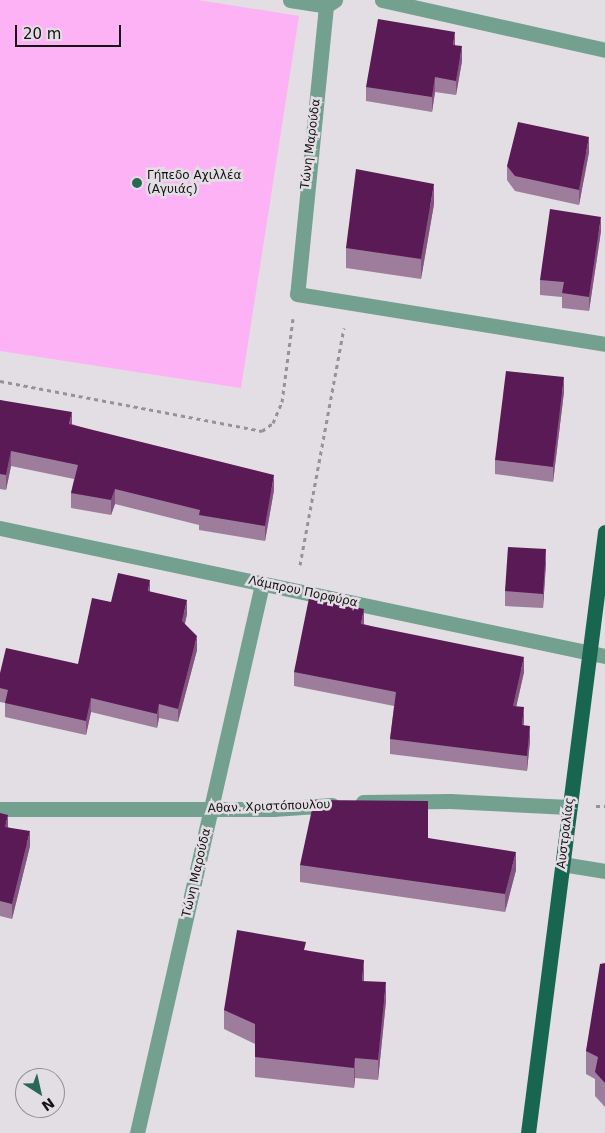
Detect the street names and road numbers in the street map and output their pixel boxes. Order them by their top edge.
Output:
street label: Τώνη Μαρούδα [298,98,324,190]
street label: Λάμπρου Πορφύρα [247,573,359,611]
street label: Αυστραλίας [554,797,578,869]
street label: Αθαν. Χριστόπουλου [207,798,331,816]
street label: Τώνη Μαρούδα [180,827,214,919]

